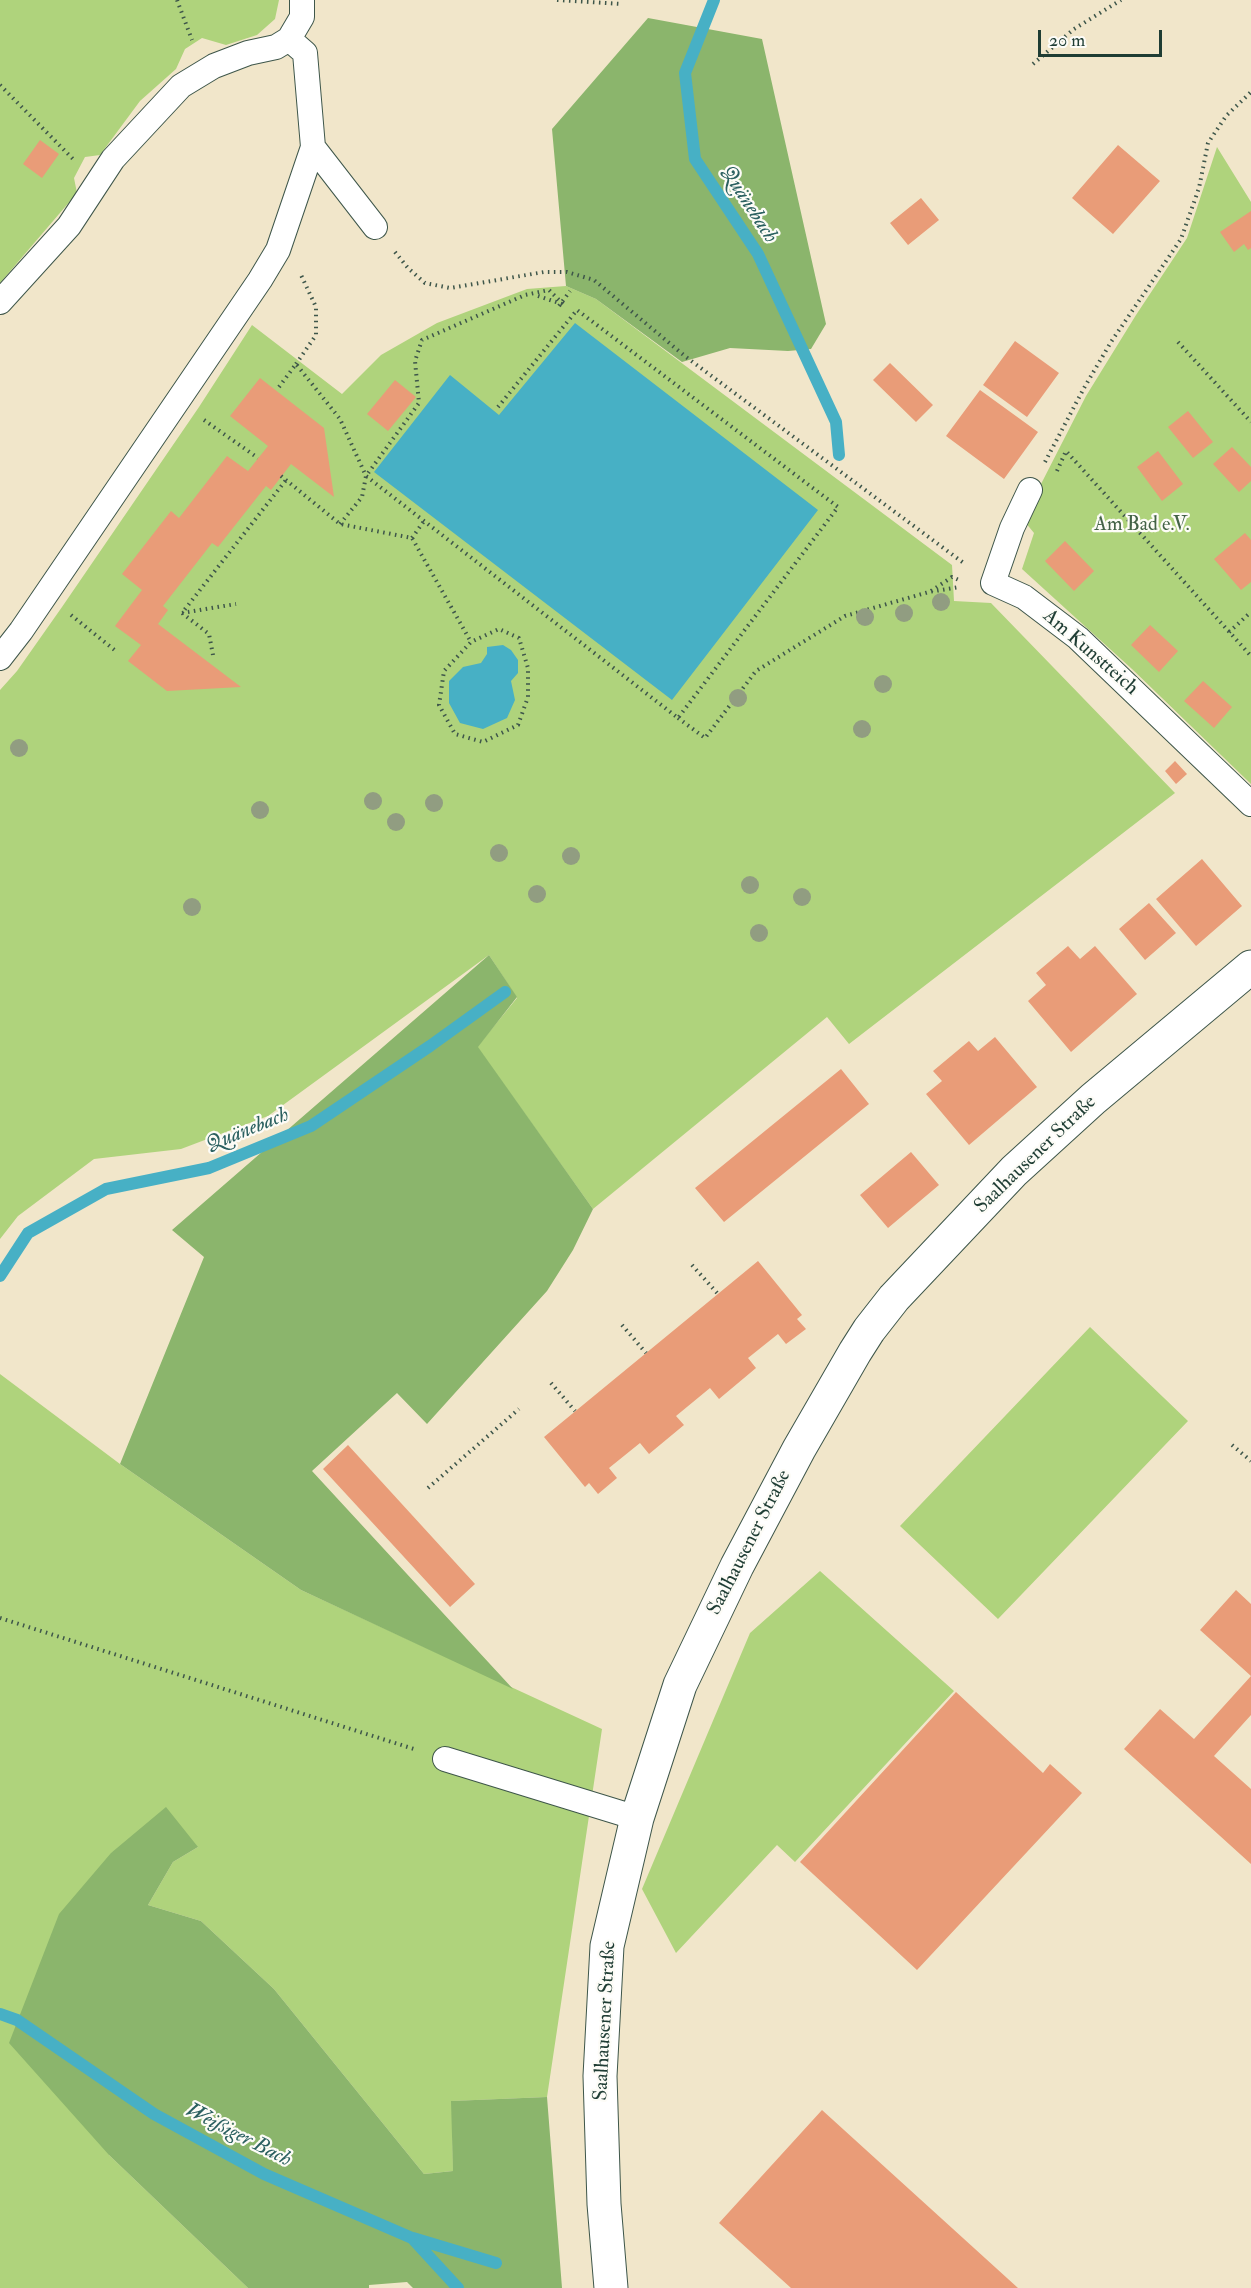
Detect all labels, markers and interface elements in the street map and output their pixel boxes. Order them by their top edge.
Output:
scale bar [1041,18,1166,56]
text: 20 m [1049,29,1085,52]
water label: Quänebach [714,162,782,248]
park label: Am Bad e.V. [1094,514,1190,538]
street label: Am Kunstteich [1037,605,1143,701]
street label: Saalhausener Straße [970,1091,1102,1219]
water label: Quänebach [203,1103,293,1159]
street label: Saalhausener Straße [703,1466,797,1620]
street label: Saalhausener Straße [590,1941,622,2101]
water label: Weißiger Bach [181,2099,295,2173]

